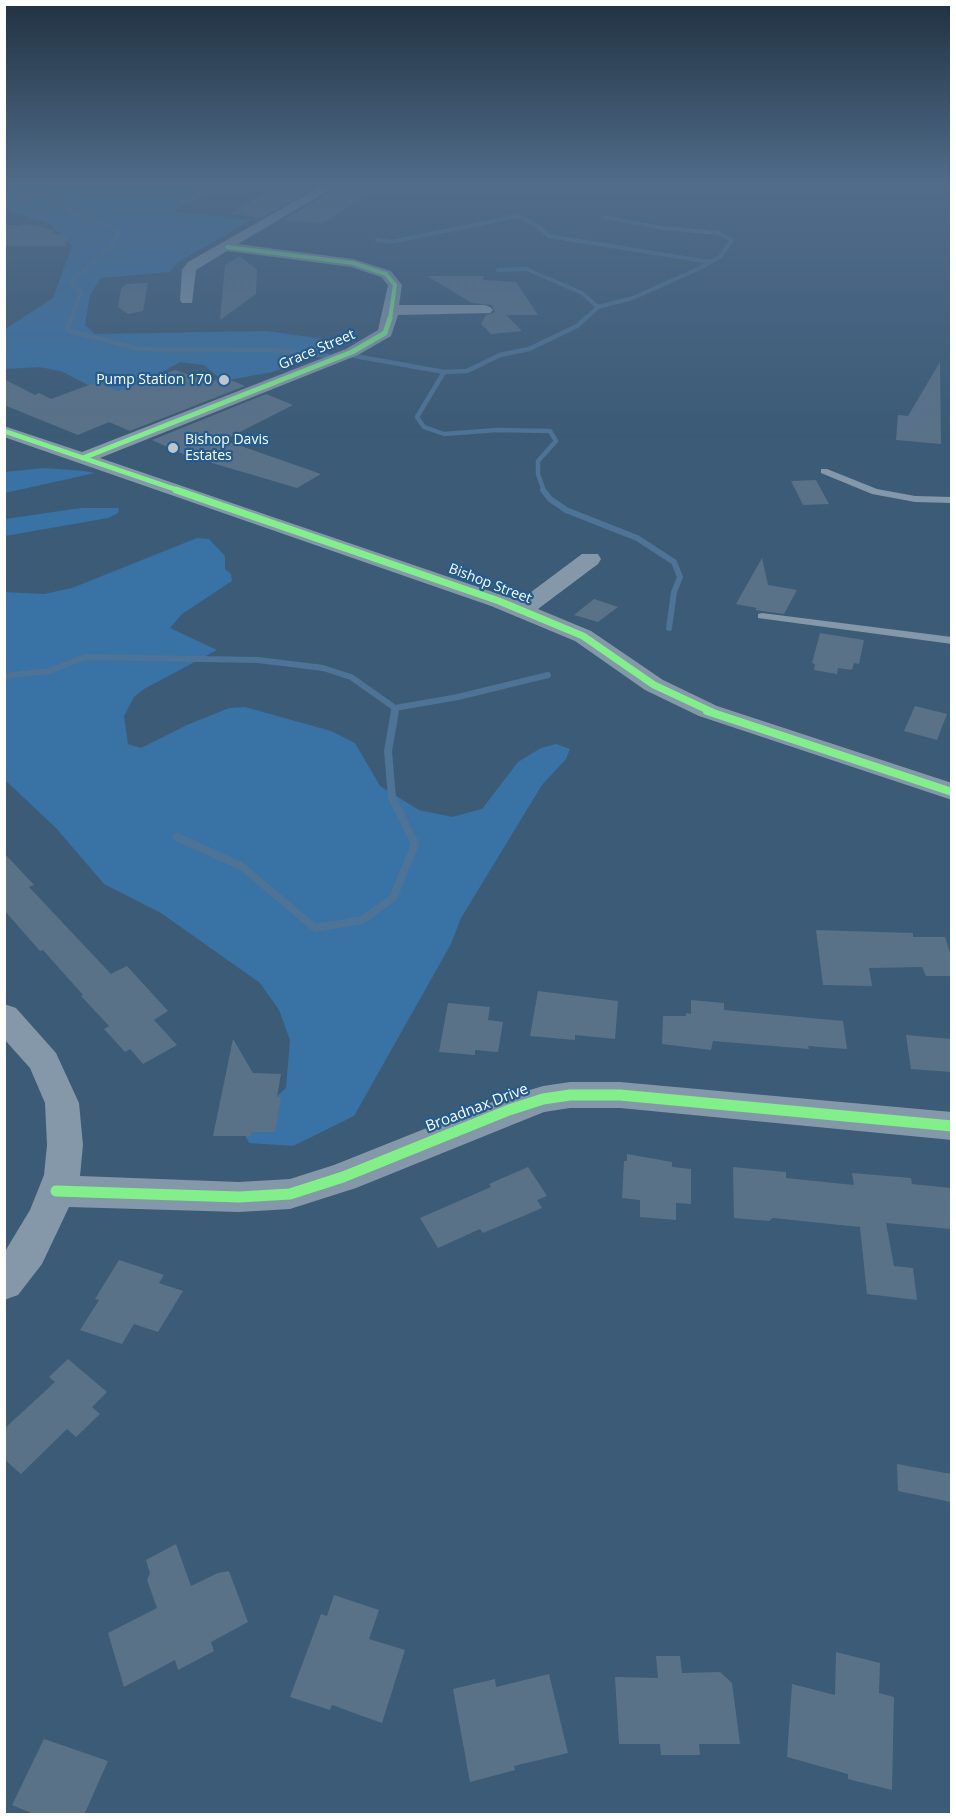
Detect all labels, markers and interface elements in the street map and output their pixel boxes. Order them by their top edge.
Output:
street label: Grace Street [276,326,358,374]
place label: Pump Station 170 [96,372,212,388]
marker: Pump Station 170 [217,373,231,387]
place label: Bishop Davis Estates [185,432,269,464]
marker: Bishop Davis Estates [166,441,180,455]
street label: Bishop Street [446,560,534,608]
street label: Broadnax Drive [423,1080,531,1136]

